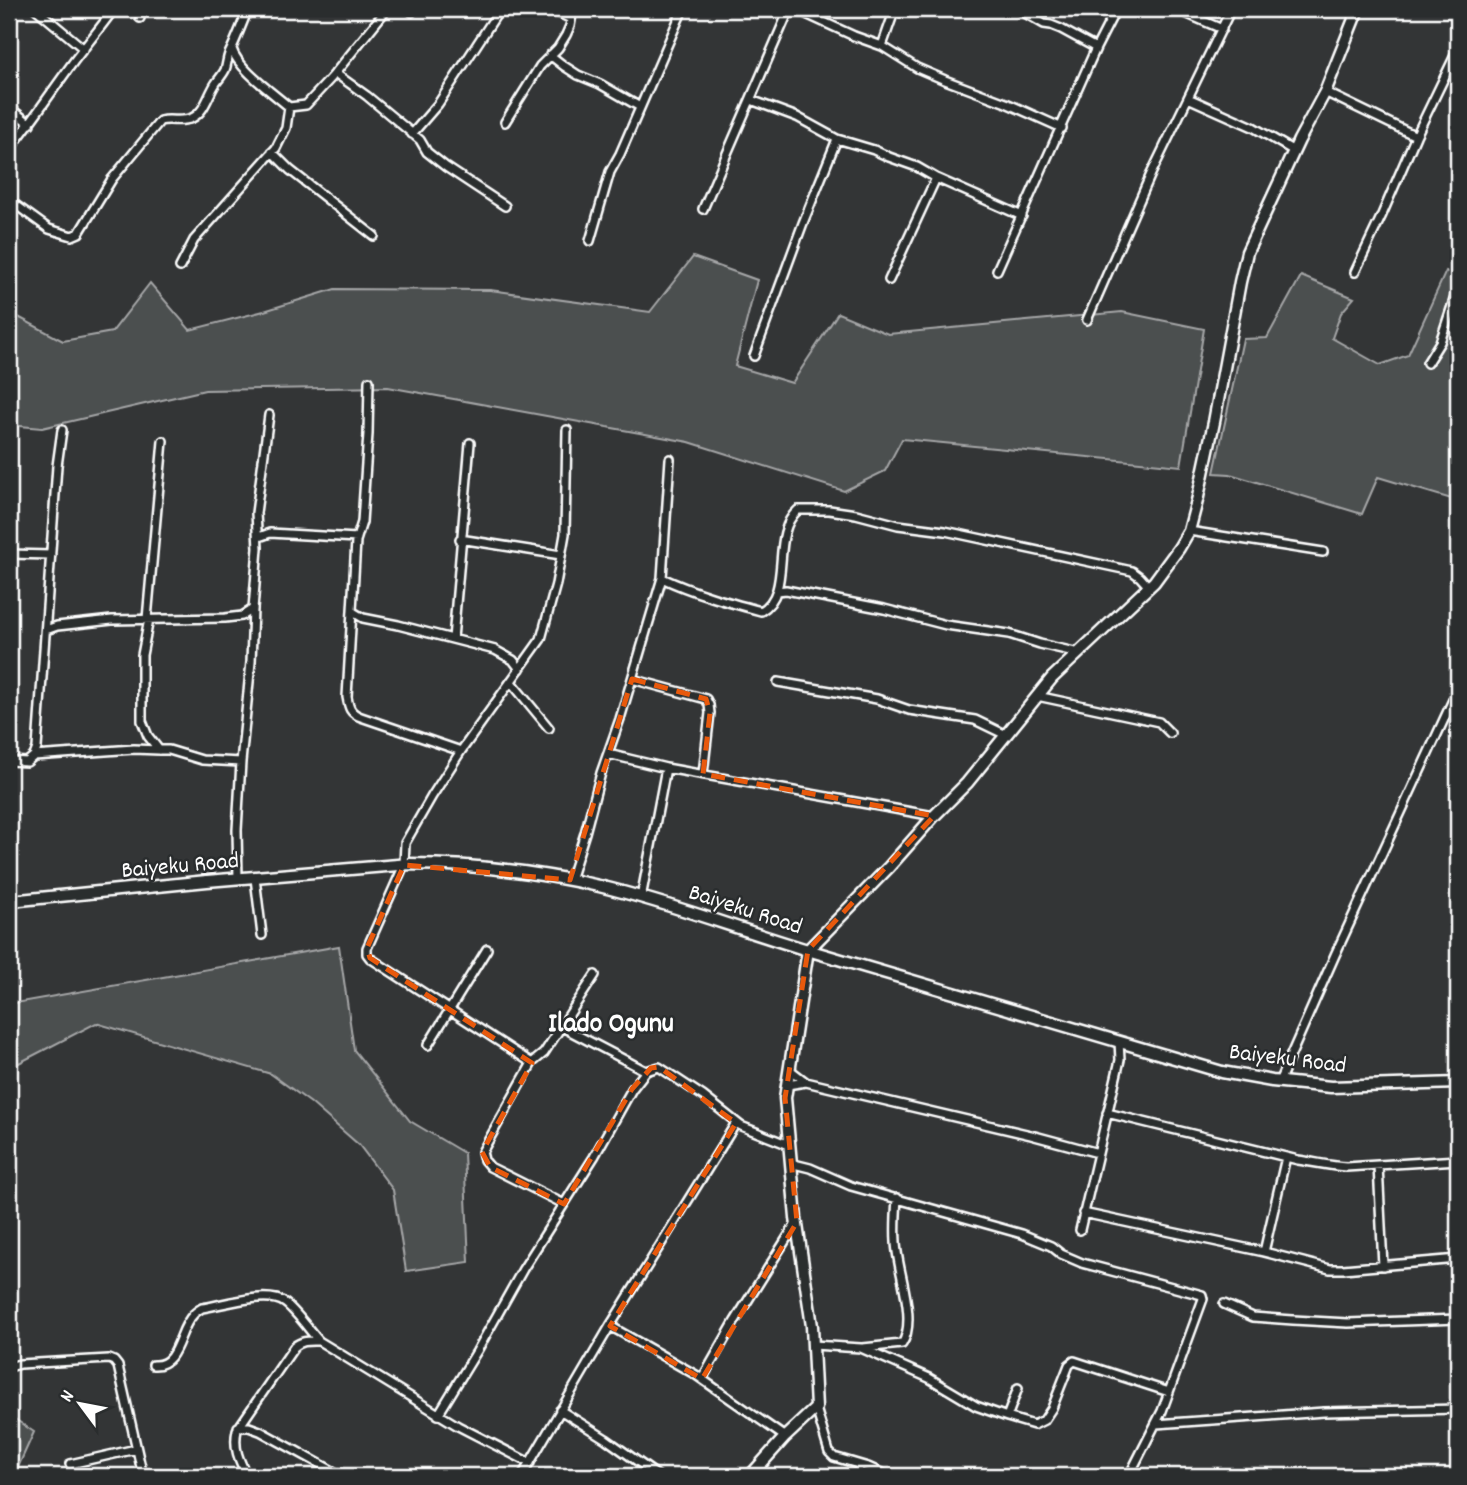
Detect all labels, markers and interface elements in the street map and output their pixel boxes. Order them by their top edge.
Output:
street label: Baiyeku Road [120,845,240,889]
street label: Baiyeku Road [684,876,806,945]
district label: Ilado Ogunu [548,1006,674,1046]
street label: Baiyeku Road [1227,1036,1348,1084]
north arrow [46,1370,116,1440]
text: N [55,1386,82,1408]

